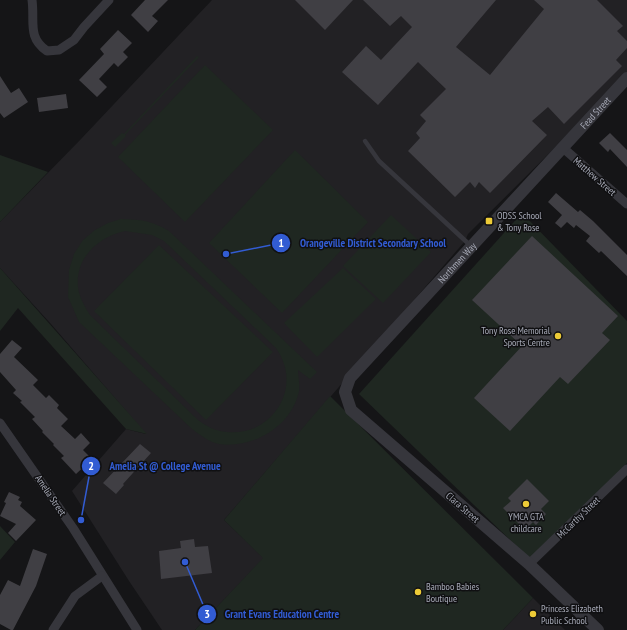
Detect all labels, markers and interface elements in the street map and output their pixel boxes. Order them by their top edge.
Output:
street label: Fead Street [577,94,614,132]
street label: Matthew Street [570,154,619,199]
place label: ODSS School & Tony Rose [497,209,542,234]
marker: ODSS School & Tony Rose [484,216,494,226]
callout: Orangeville District Secondary School [271,232,454,255]
text: 1 [278,235,284,250]
text: Orangeville District Secondary School [300,236,446,250]
street label: Northmen Way [435,239,479,286]
place label: Tony Rose Memorial Sports Centre [481,324,551,349]
marker: Tony Rose Memorial Sports Centre [553,331,563,341]
callout: Amelia St @ College Avenue [81,454,229,477]
text: 2 [88,458,94,473]
text: Amelia St @ College Avenue [108,459,221,473]
street label: Amelia Street [32,472,69,518]
street label: Clara Street [443,489,482,526]
street label: McCarthy Street [554,493,603,541]
marker: YMCA GTA childcare [521,499,531,509]
place label: YMCA GTA childcare [508,510,544,535]
place label: Bamboo Babies Boutique [426,580,480,605]
marker: Bamboo Babies Boutique [413,587,423,597]
callout: Grant Evans Education Centre [197,602,347,625]
place label: Princess Elizabeth Public School [541,602,603,627]
text: 3 [204,606,210,621]
text: Grant Evans Education Centre [225,607,340,621]
marker: Princess Elizabeth Public School [528,609,538,619]

